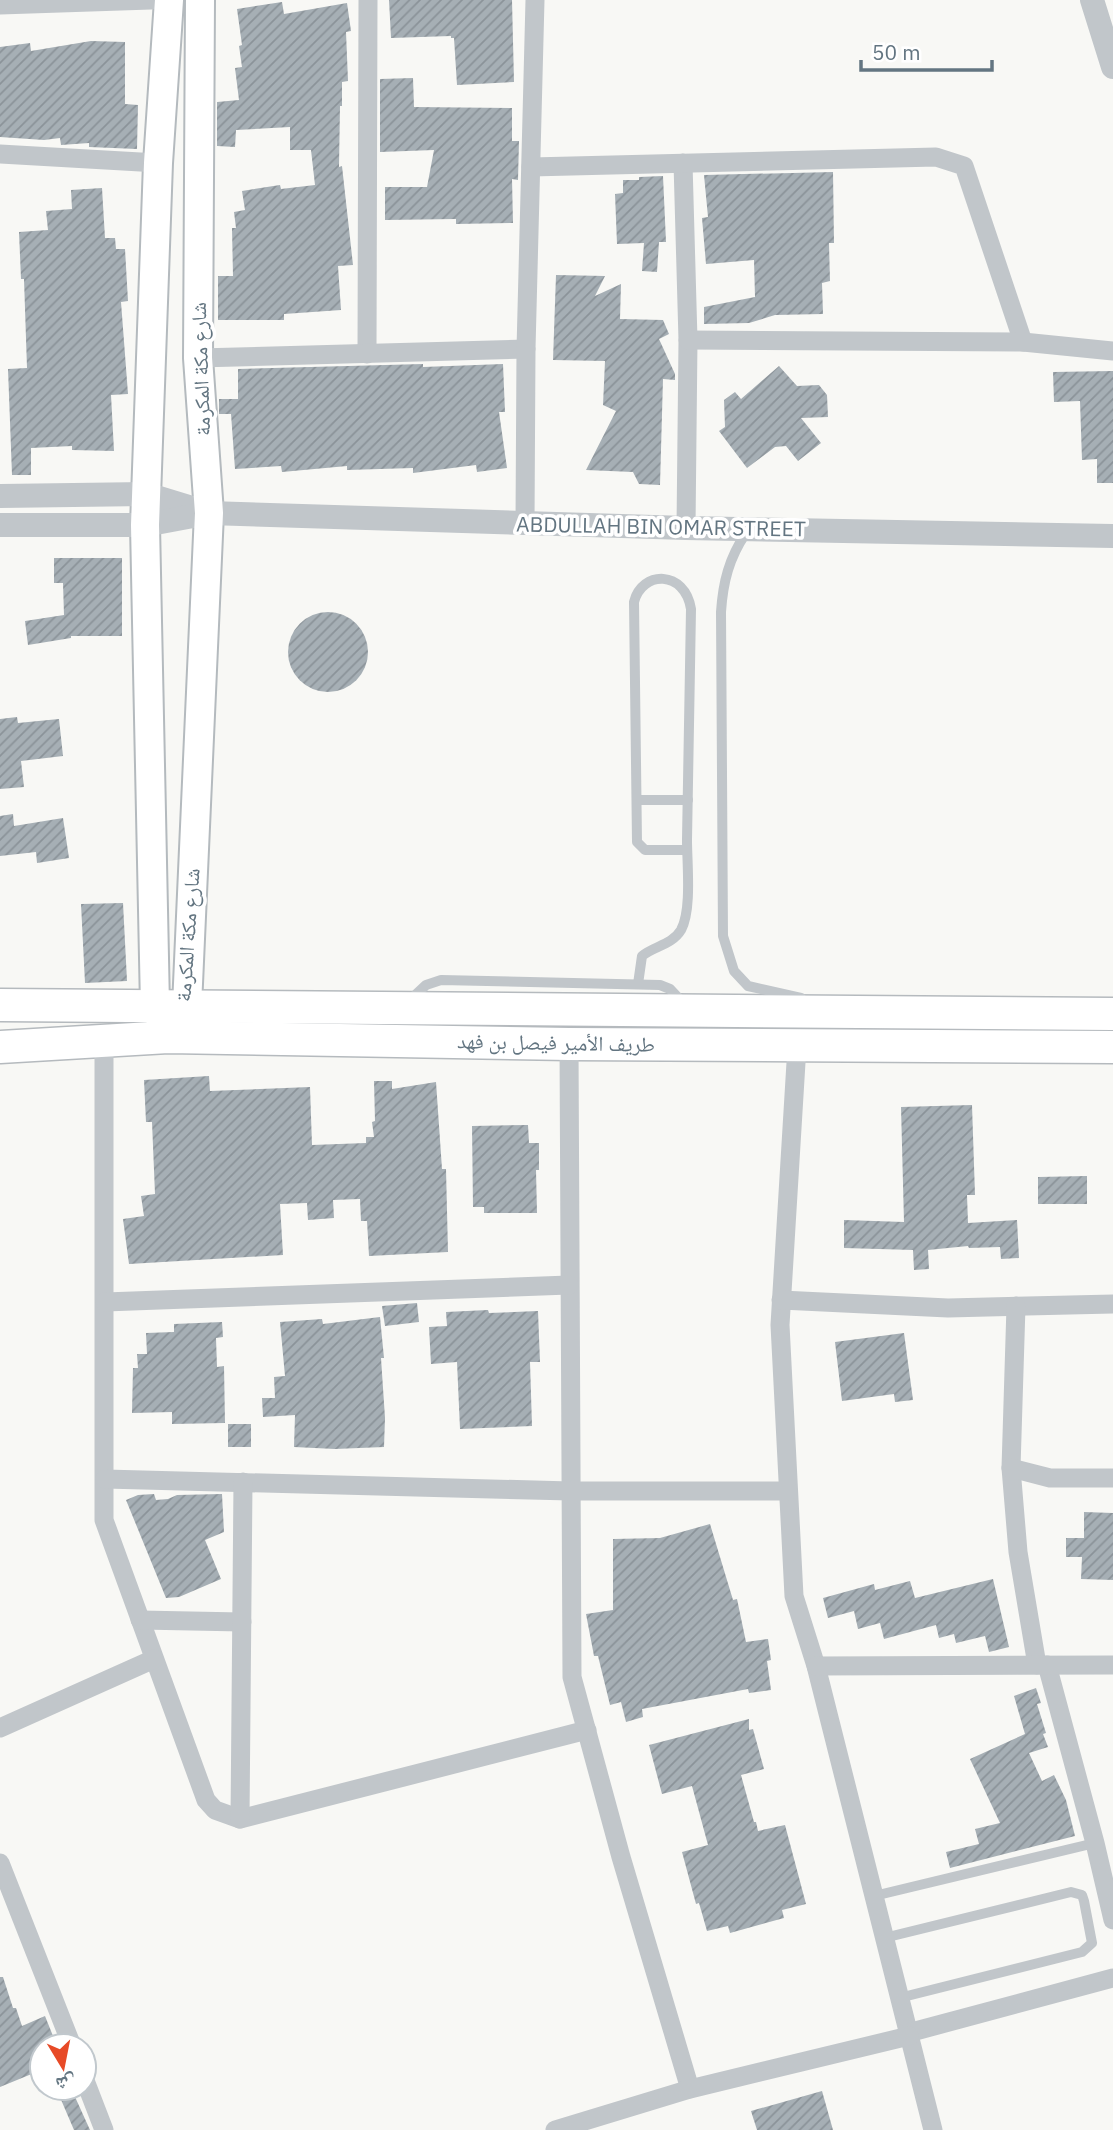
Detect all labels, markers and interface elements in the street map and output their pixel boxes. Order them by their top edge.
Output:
scale bar [861,28,992,72]
text: 50 m [872,38,921,66]
street label: شارع مكة المكرمة [184,302,216,436]
street label: ABDULLAH BIN OMAR STREET [516,509,806,543]
street label: شارع مكة المكرمة [168,867,206,1003]
street label: طريف الأمير فيصل بن فهد [457,1026,655,1058]
north arrow [28,2032,98,2102]
text: ش [54,2070,78,2097]

